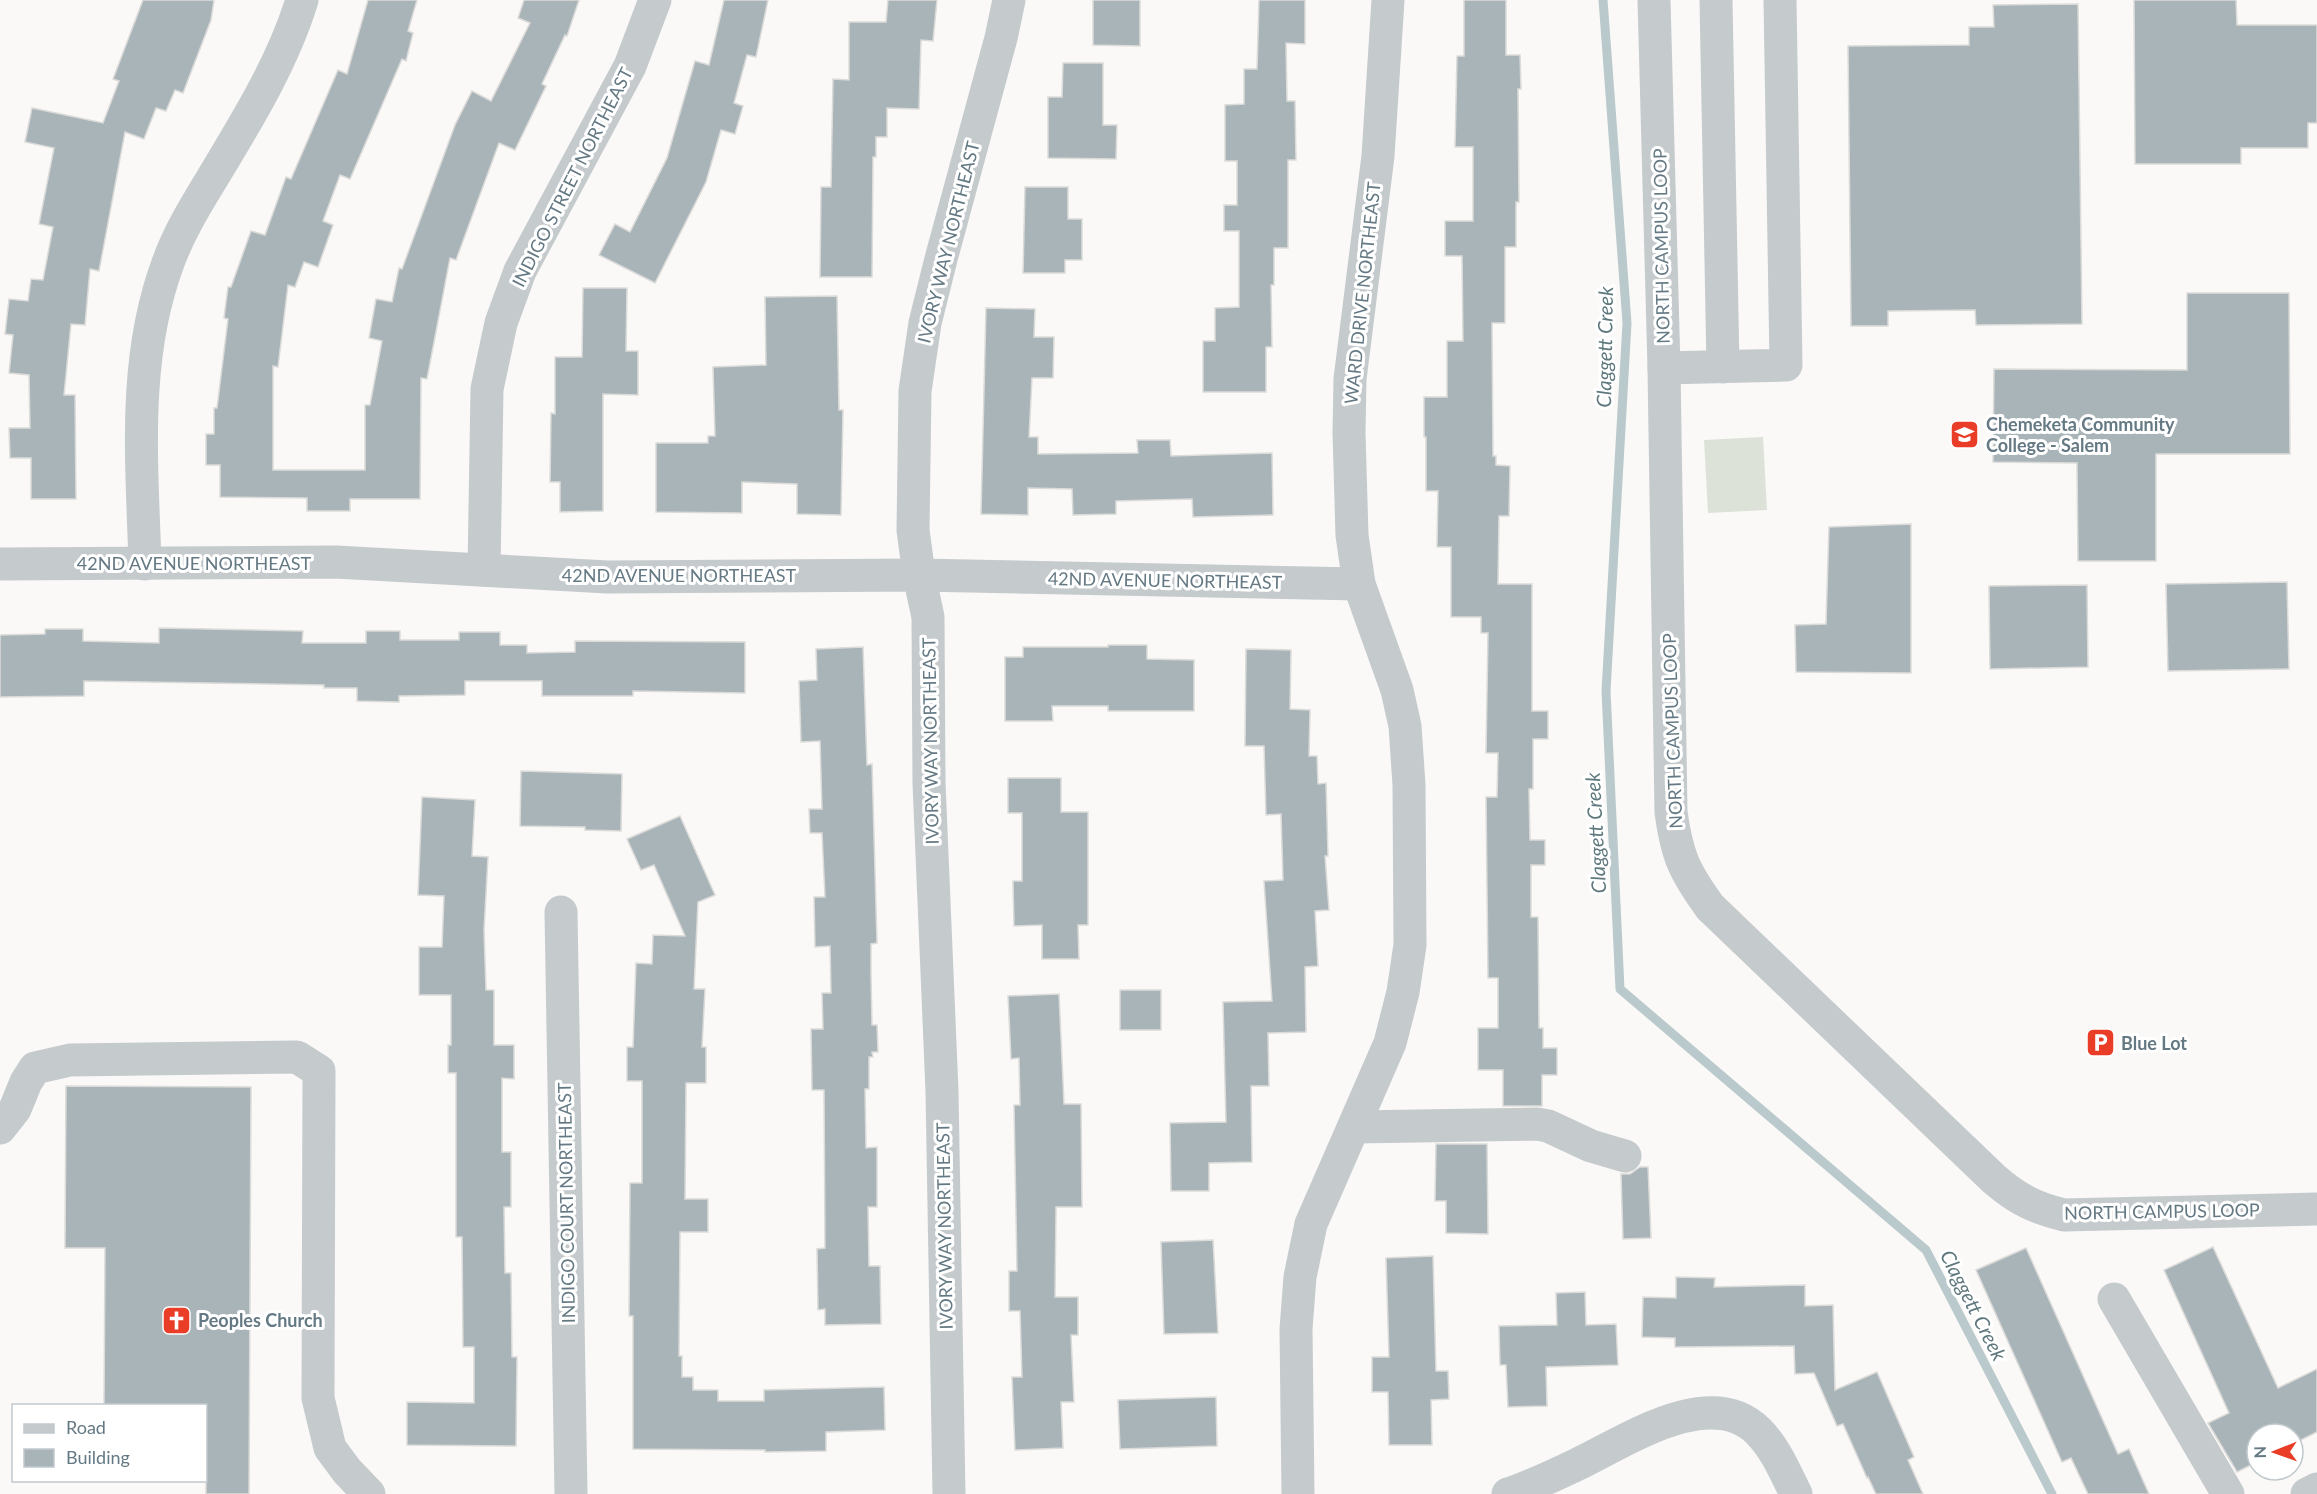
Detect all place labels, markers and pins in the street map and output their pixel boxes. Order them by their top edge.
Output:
place label: Chemeketa Community College - Salem [1986,413,2175,456]
school or university icon: Chemeketa Community College - Salem [1949,418,1981,450]
parking icon: Blue Lot [2084,1027,2116,1059]
place label: Blue Lot [2121,1032,2187,1054]
church icon: Peoples Church [161,1304,193,1336]
place label: Peoples Church [198,1309,323,1331]

